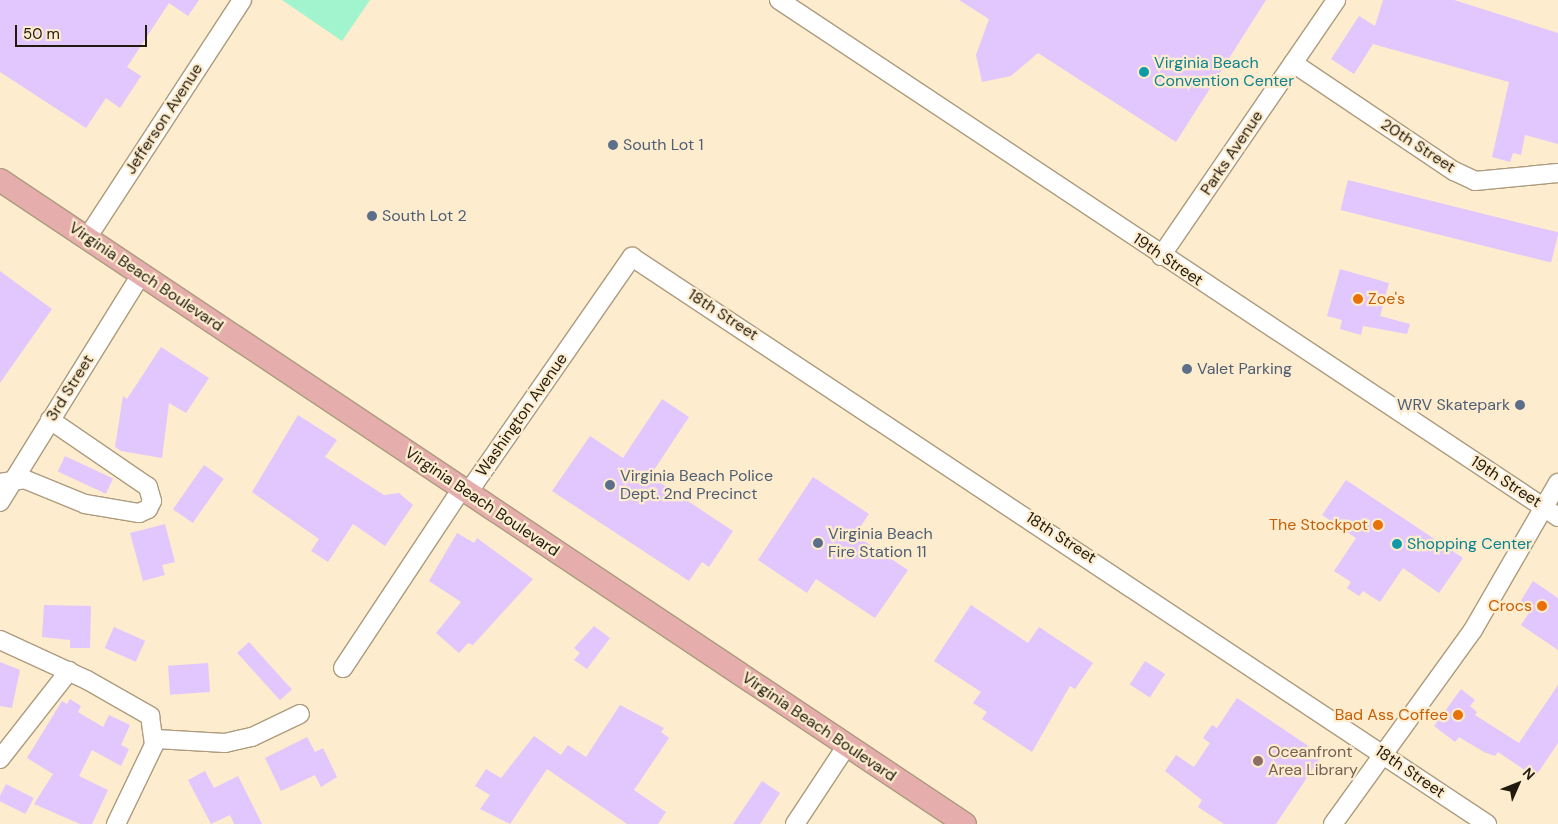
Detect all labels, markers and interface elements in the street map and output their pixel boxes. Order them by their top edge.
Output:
scale bar [18,15,150,47]
text: 50 m [23,24,60,44]
place label: Virginia Beach Convention Center [1154,53,1294,91]
street label: Jefferson Avenue [121,60,207,178]
marker: Virginia Beach Convention Center [1138,66,1150,78]
street label: Parks Avenue [1197,107,1267,199]
street label: 20th Street [1377,115,1459,177]
place label: South Lot 1 [623,135,703,155]
marker: South Lot 1 [607,139,619,151]
place label: South Lot 2 [382,206,467,226]
marker: South Lot 2 [366,210,378,222]
street label: Virginia Beach Boulevard [65,218,227,336]
street label: 19th Street [1129,230,1207,290]
street label: 18th Street [684,285,762,345]
place label: Zoe's [1368,289,1405,309]
marker: Zoe's [1352,293,1364,305]
street label: Washington Avenue [472,350,572,480]
street label: 3rd Street [42,351,98,425]
place label: Valet Parking [1197,359,1292,379]
marker: Valet Parking [1181,363,1193,375]
place label: WRV Skatepark [1397,395,1510,415]
marker: WRV Skatepark [1514,399,1526,411]
street label: Virginia Beach Boulevard [401,443,563,561]
street label: 19th Street [1467,452,1545,512]
place label: Virginia Beach Police Dept. 2nd Precinct [620,466,773,504]
marker: Virginia Beach Police Dept. 2nd Precinct [604,479,616,491]
street label: 18th Street [1022,508,1100,568]
place label: The Stockpot [1269,515,1368,535]
marker: The Stockpot [1372,519,1384,531]
place label: Virginia Beach Fire Station 11 [828,524,933,562]
place label: Shopping Center [1407,534,1532,554]
marker: Virginia Beach Fire Station 11 [812,537,824,549]
marker: Shopping Center [1391,538,1403,550]
place label: Crocs [1488,596,1532,616]
marker: Crocs [1536,600,1548,612]
street label: Virginia Beach Boulevard [738,668,900,786]
place label: Bad Ass Coffee [1335,705,1448,725]
marker: Bad Ass Coffee [1452,709,1464,721]
place label: Oceanfront Area Library [1268,742,1358,780]
street label: 18th Street [1372,742,1448,802]
marker: Oceanfront Area Library [1252,755,1264,767]
north arrow [1493,759,1543,809]
text: N [1519,764,1539,784]

